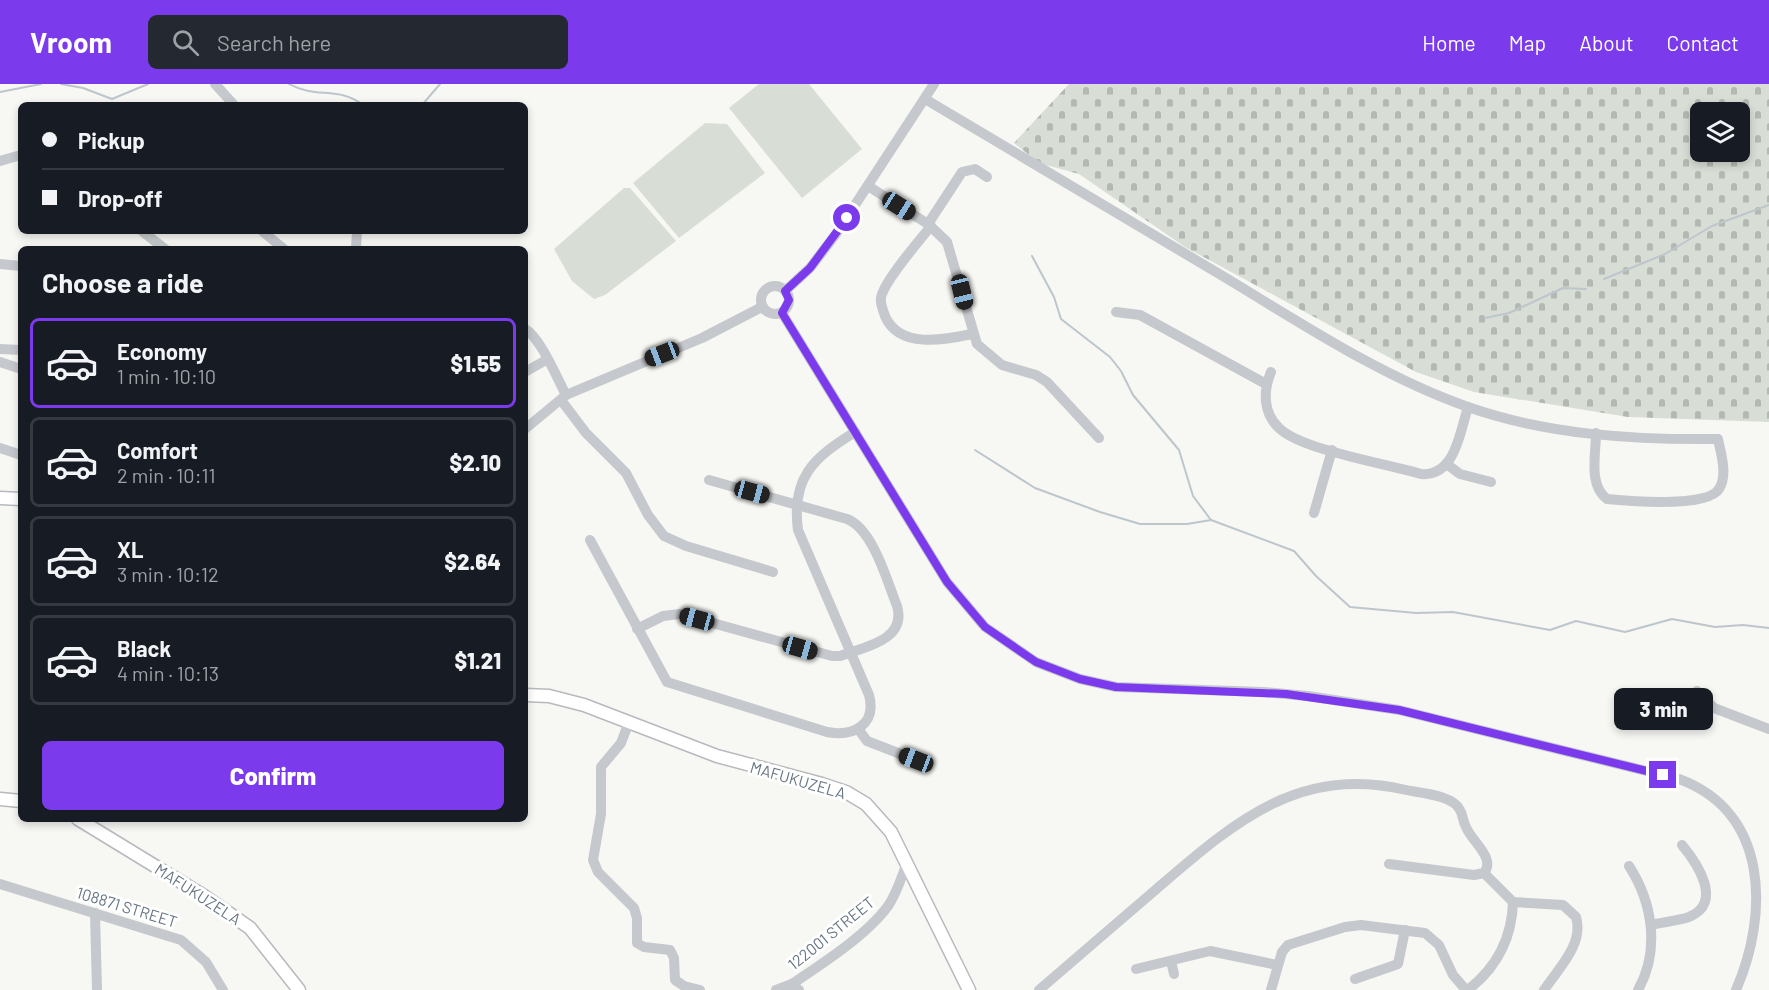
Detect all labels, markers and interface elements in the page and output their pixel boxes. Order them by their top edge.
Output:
search box [148,15,568,69]
text: Vroom [30,25,112,59]
icon: search [169,26,202,59]
text: Search here [217,29,331,55]
text: Home [1422,30,1476,55]
text: Map [1509,30,1546,55]
text: About [1579,30,1634,55]
text: Contact [1667,30,1739,55]
map controls [1690,102,1750,162]
button: layers [1690,102,1750,162]
text: Pickup [78,127,145,153]
text: Drop-off [78,185,162,211]
car [879,189,919,223]
route start [833,204,860,231]
text: Choose a ride [42,266,204,298]
car [949,272,975,312]
icon: car [45,336,99,390]
text: Economy [117,338,207,364]
car [642,339,682,369]
text: $1.55 [451,350,501,376]
text: 1 min · 10:10 [117,364,216,388]
icon: car [45,435,99,489]
text: Comfort [117,437,198,463]
text: $2.10 [450,449,501,475]
text: 2 min · 10:11 [117,463,215,487]
car [732,479,772,505]
icon: car [45,534,99,588]
text: XL [117,536,143,562]
text: $2.64 [444,548,501,574]
text: 3 min · 10:12 [117,562,219,586]
car [677,606,717,632]
icon: car [45,633,99,687]
car [780,634,820,662]
text: Black [117,635,171,661]
text: $1.21 [454,647,501,673]
text: 4 min · 10:13 [117,661,219,685]
callout: 3 min [1614,688,1712,730]
text: 3 min [1640,697,1687,721]
button: Confirm [42,741,504,810]
car [896,745,936,775]
street label: MAFUKUZELA [748,757,848,802]
route end [1649,761,1676,788]
street label: MAFUKUZELA [152,859,245,929]
street label: 108871 STREET [75,882,180,931]
street label: 122001 STREET [784,892,878,973]

